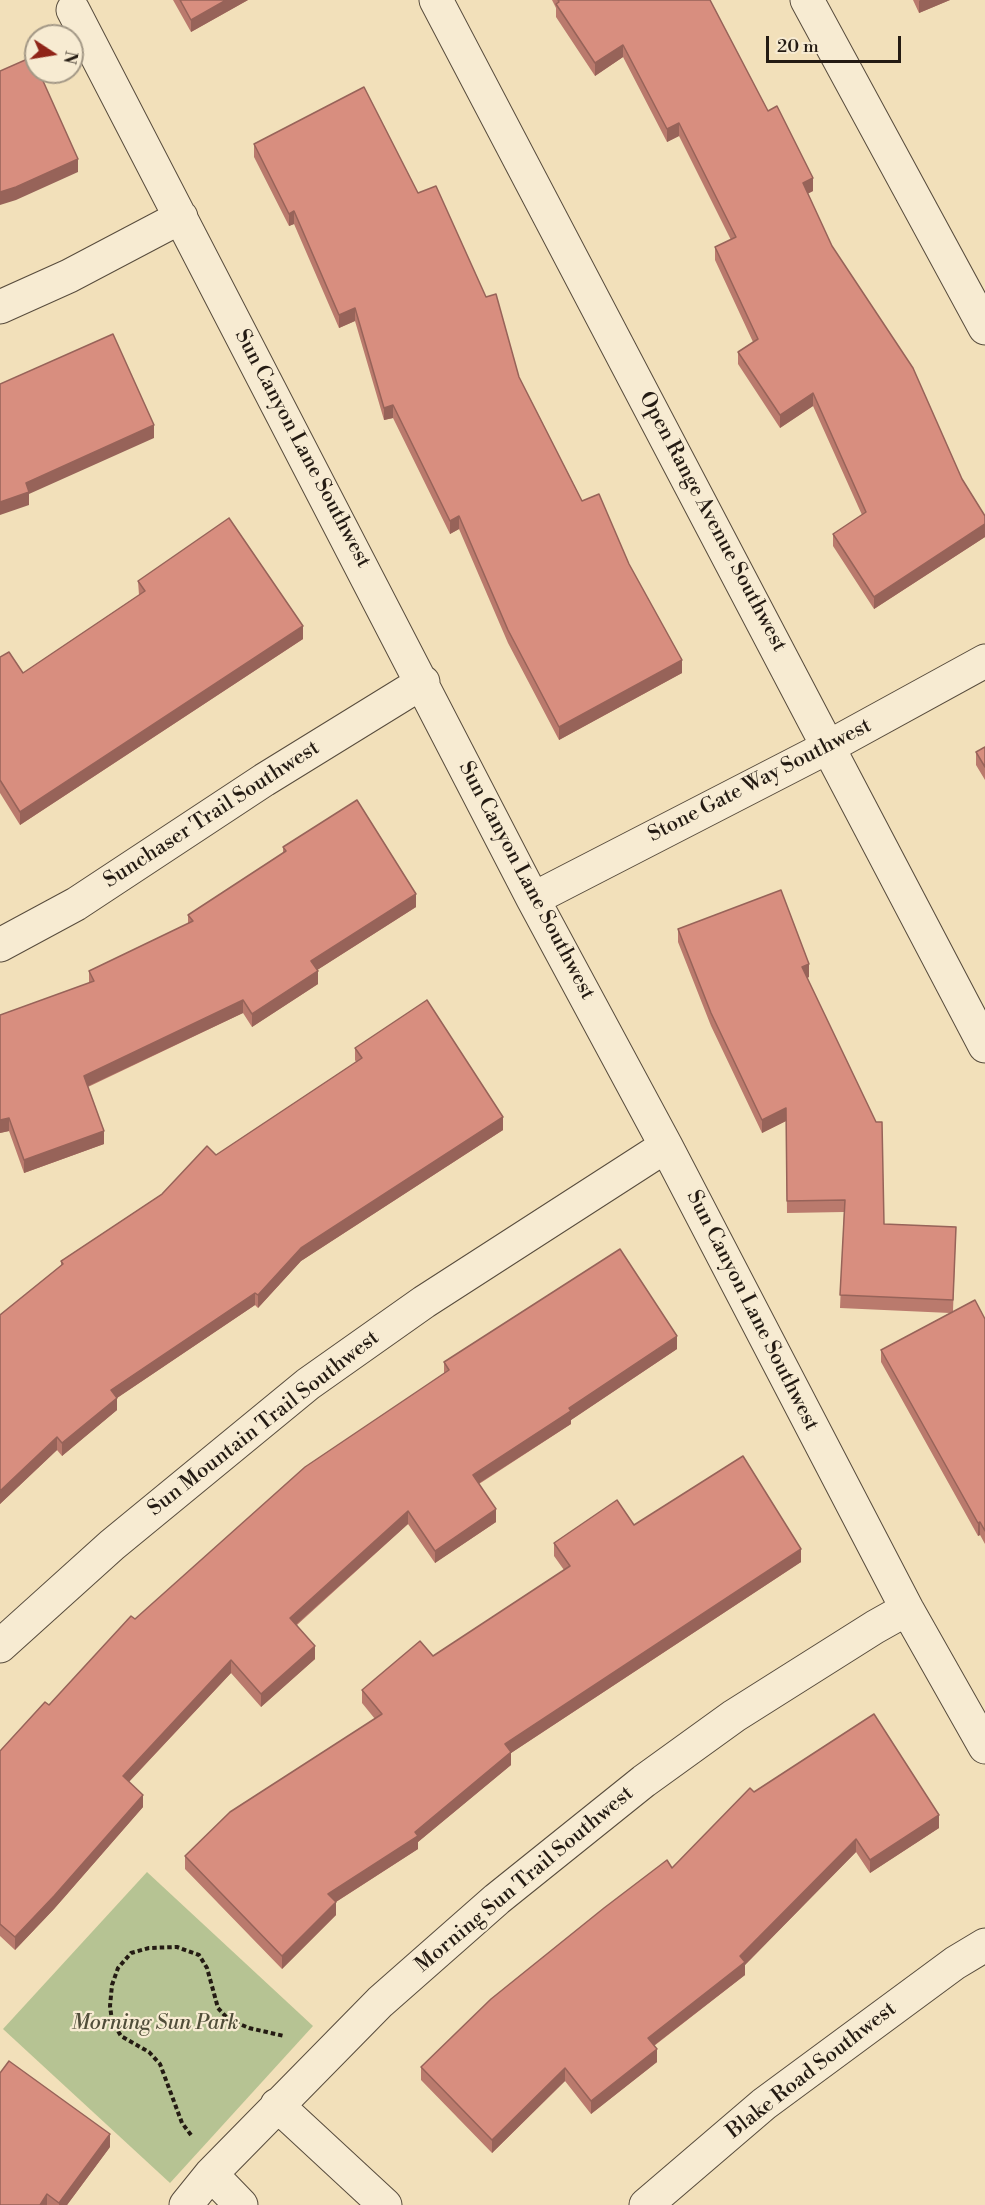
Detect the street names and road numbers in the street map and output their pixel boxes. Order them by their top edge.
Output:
street label: Sun Canyon Lane Southwest [228,326,376,572]
street label: Open Range Avenue Southwest [633,388,791,656]
street label: Stone Gate Way Southwest [644,714,876,848]
street label: Sunchaser Trail Southwest [99,736,325,894]
street label: Sun Canyon Lane Southwest [452,758,600,1004]
street label: Sun Canyon Lane Southwest [680,1187,824,1435]
street label: Sun Mountain Trail Southwest [143,1326,385,1522]
street label: Morning Sun Trail Southwest [411,1782,639,1978]
street label: Blake Road Southwest [722,1997,902,2145]

